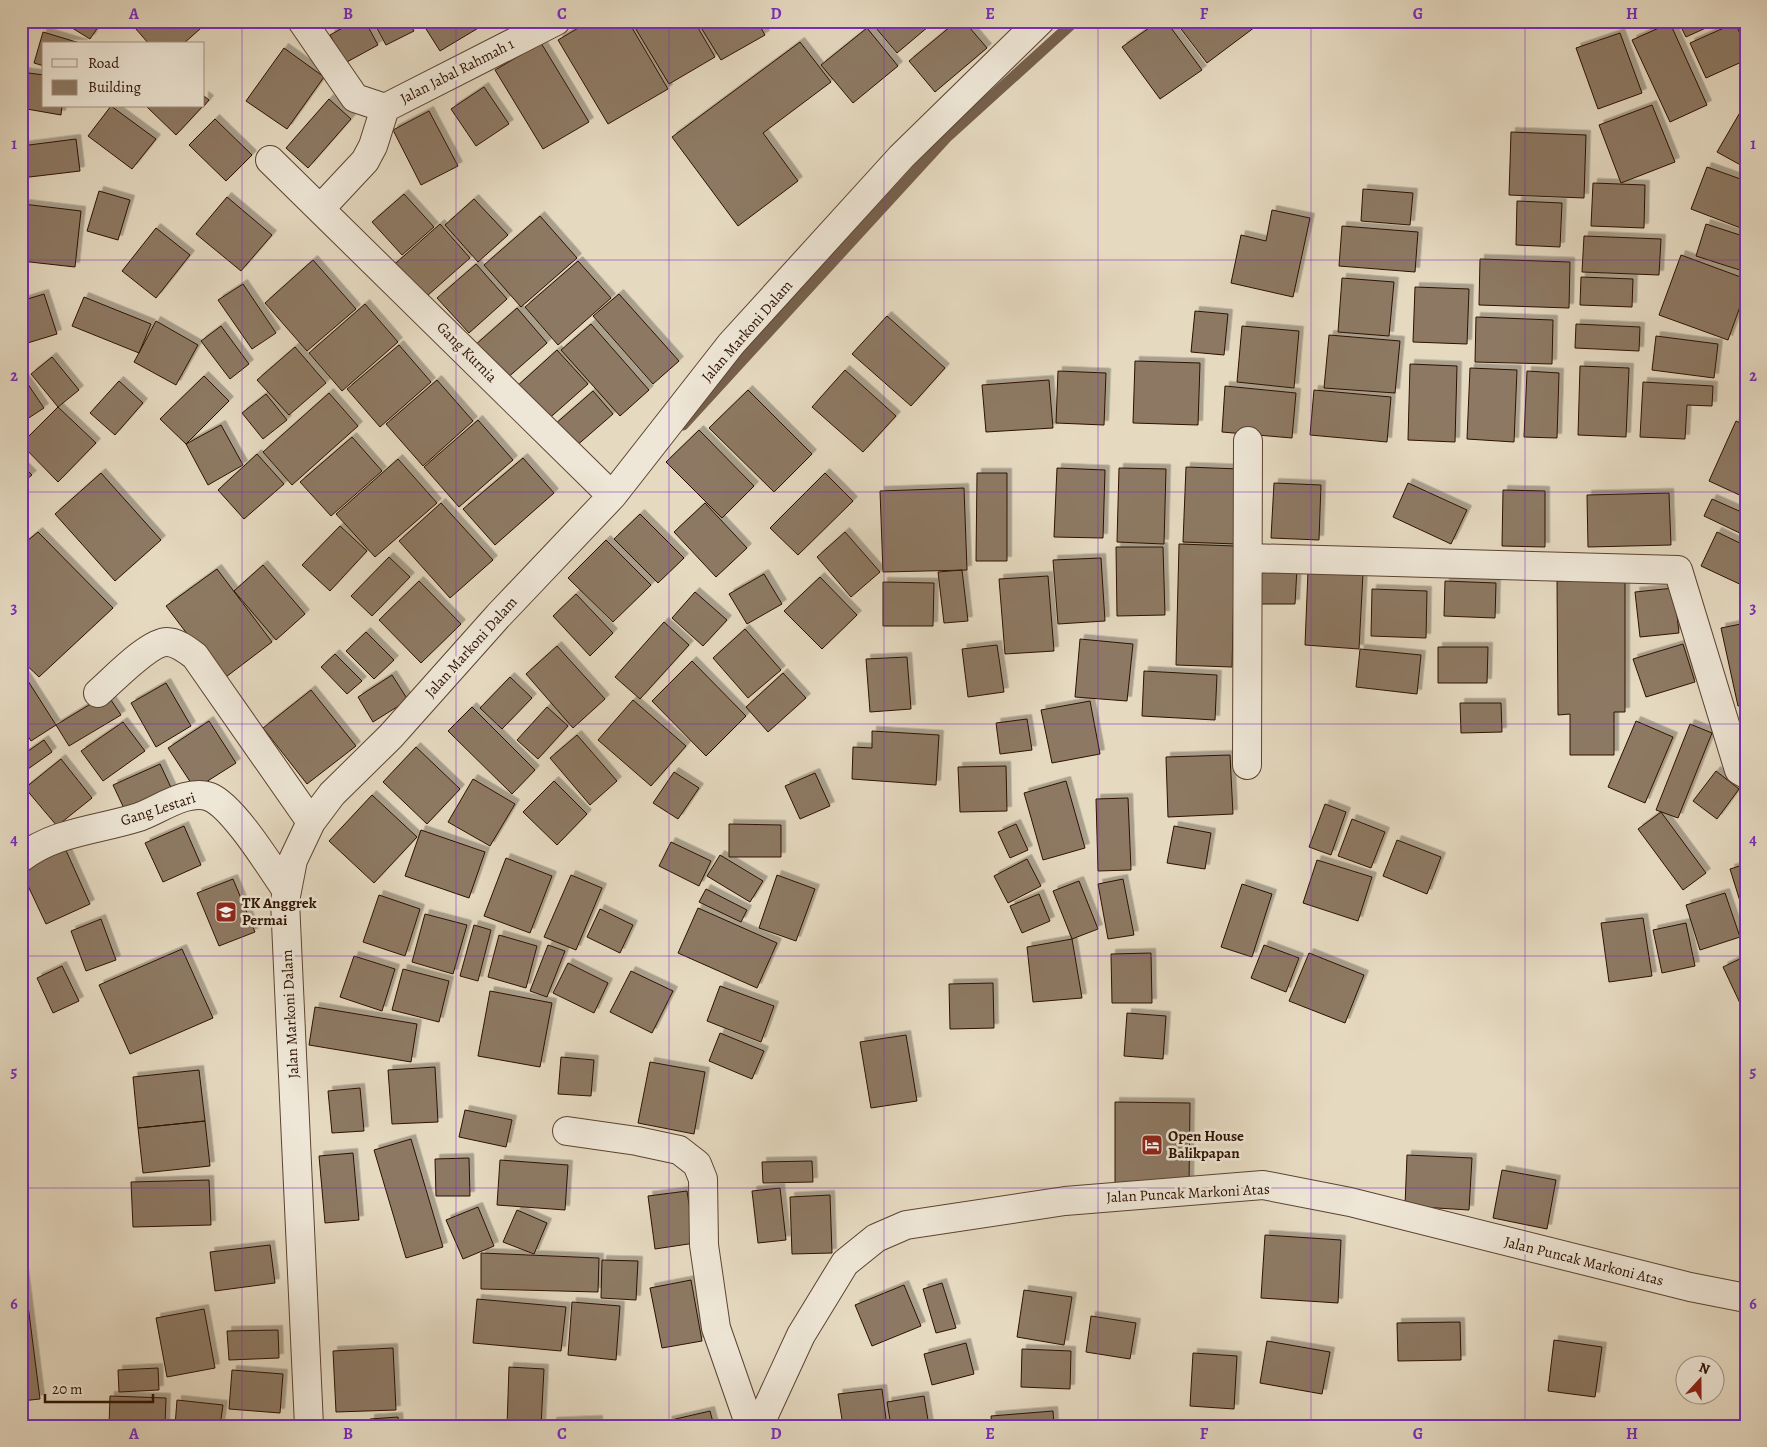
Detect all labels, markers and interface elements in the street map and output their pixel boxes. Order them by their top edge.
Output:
text: A [128,3,140,25]
text: B [343,3,353,25]
text: C [557,3,567,25]
text: D [770,3,782,25]
text: E [985,3,995,25]
text: F [1200,3,1209,25]
text: G [1413,3,1423,25]
text: H [1626,3,1638,25]
street label: Jalan Jabal Rahmah 1 [397,34,517,108]
legend [42,42,205,108]
text: Road [88,53,120,73]
text: Building [88,77,141,97]
text: 1 [11,133,17,155]
text: 1 [1750,133,1756,155]
street label: Jalan Markoni Dalam [697,275,797,386]
street label: Gang Kurnia [432,317,502,387]
text: 2 [10,365,18,387]
text: 2 [1749,365,1757,387]
street label: Jalan Markoni Dalam [420,592,522,702]
text: 3 [11,597,18,619]
text: 3 [1750,597,1757,619]
street label: Gang Lestari [118,787,198,831]
text: 4 [10,829,18,851]
text: 4 [1749,829,1757,851]
place label: TK Anggrek Permai [242,893,317,930]
school or university icon: TK Anggrek Permai [214,900,238,924]
street label: Jalan Markoni Dalam [277,948,303,1079]
text: 5 [11,1061,18,1083]
text: 5 [1750,1061,1757,1083]
place label: Open House Balikpapan [1168,1126,1244,1163]
hotel icon: Open House Balikpapan [1140,1133,1164,1157]
street label: Jalan Puncak Markoni Atas [1106,1179,1270,1207]
street label: Jalan Puncak Markoni Atas [1502,1232,1666,1290]
text: 6 [10,1293,18,1315]
text: 6 [1749,1293,1757,1315]
north arrow [1674,1354,1724,1404]
text: N [1696,1358,1713,1379]
scale bar [45,1372,152,1404]
text: 20 m [52,1379,83,1399]
text: A [128,1423,140,1445]
text: B [343,1423,353,1445]
text: C [557,1423,567,1445]
text: D [770,1423,782,1445]
text: E [985,1423,995,1445]
text: F [1200,1423,1209,1445]
text: G [1413,1423,1423,1445]
text: H [1626,1423,1638,1445]

